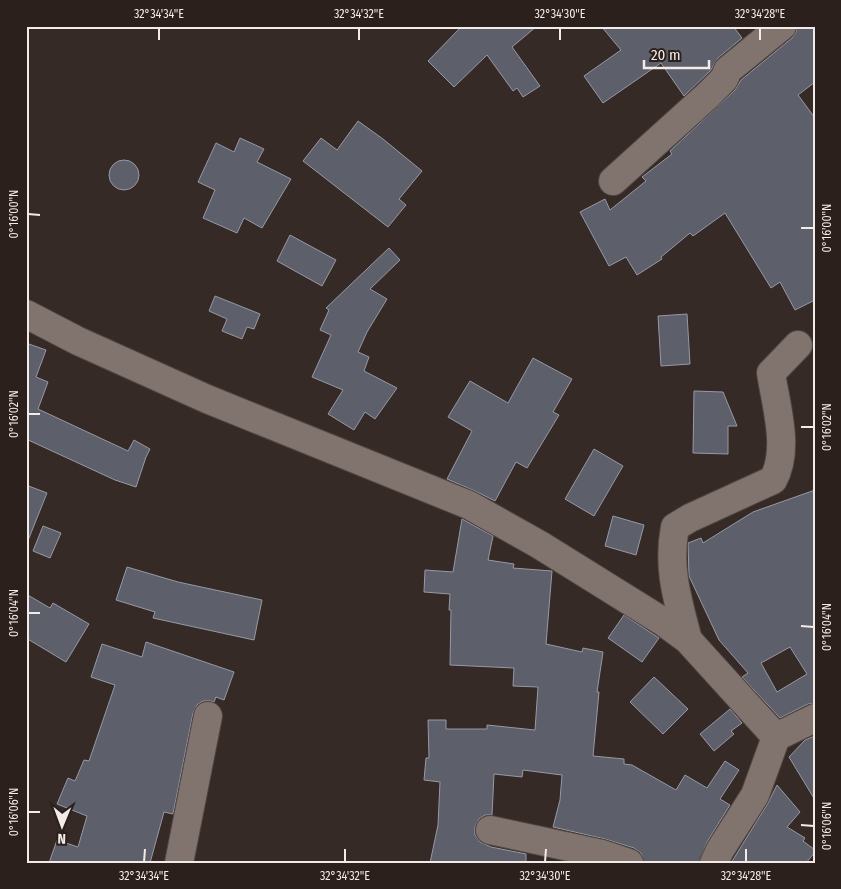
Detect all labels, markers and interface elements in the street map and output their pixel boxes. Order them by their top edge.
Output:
text: 32°34'34"E [134,7,184,21]
text: 32°34'32"E [334,7,384,21]
text: 32°34'30"E [535,7,586,21]
text: 32°34'28"E [735,7,786,21]
scale bar [644,38,708,70]
text: 20 m [651,46,681,64]
text: 0°16'00"N [7,190,21,238]
text: 0°16'00"N [820,204,834,252]
text: 0°16'02"N [7,390,21,438]
text: 0°16'02"N [820,403,834,451]
text: 0°16'04"N [7,589,21,637]
text: 0°16'04"N [820,603,834,651]
text: 0°16'06"N [7,788,21,836]
north arrow [38,802,88,852]
text: 0°16'06"N [820,802,834,850]
text: N [57,830,66,847]
text: 32°34'34"E [119,869,169,883]
text: 32°34'32"E [320,869,370,883]
text: 32°34'30"E [520,869,571,883]
text: 32°34'28"E [721,869,772,883]

